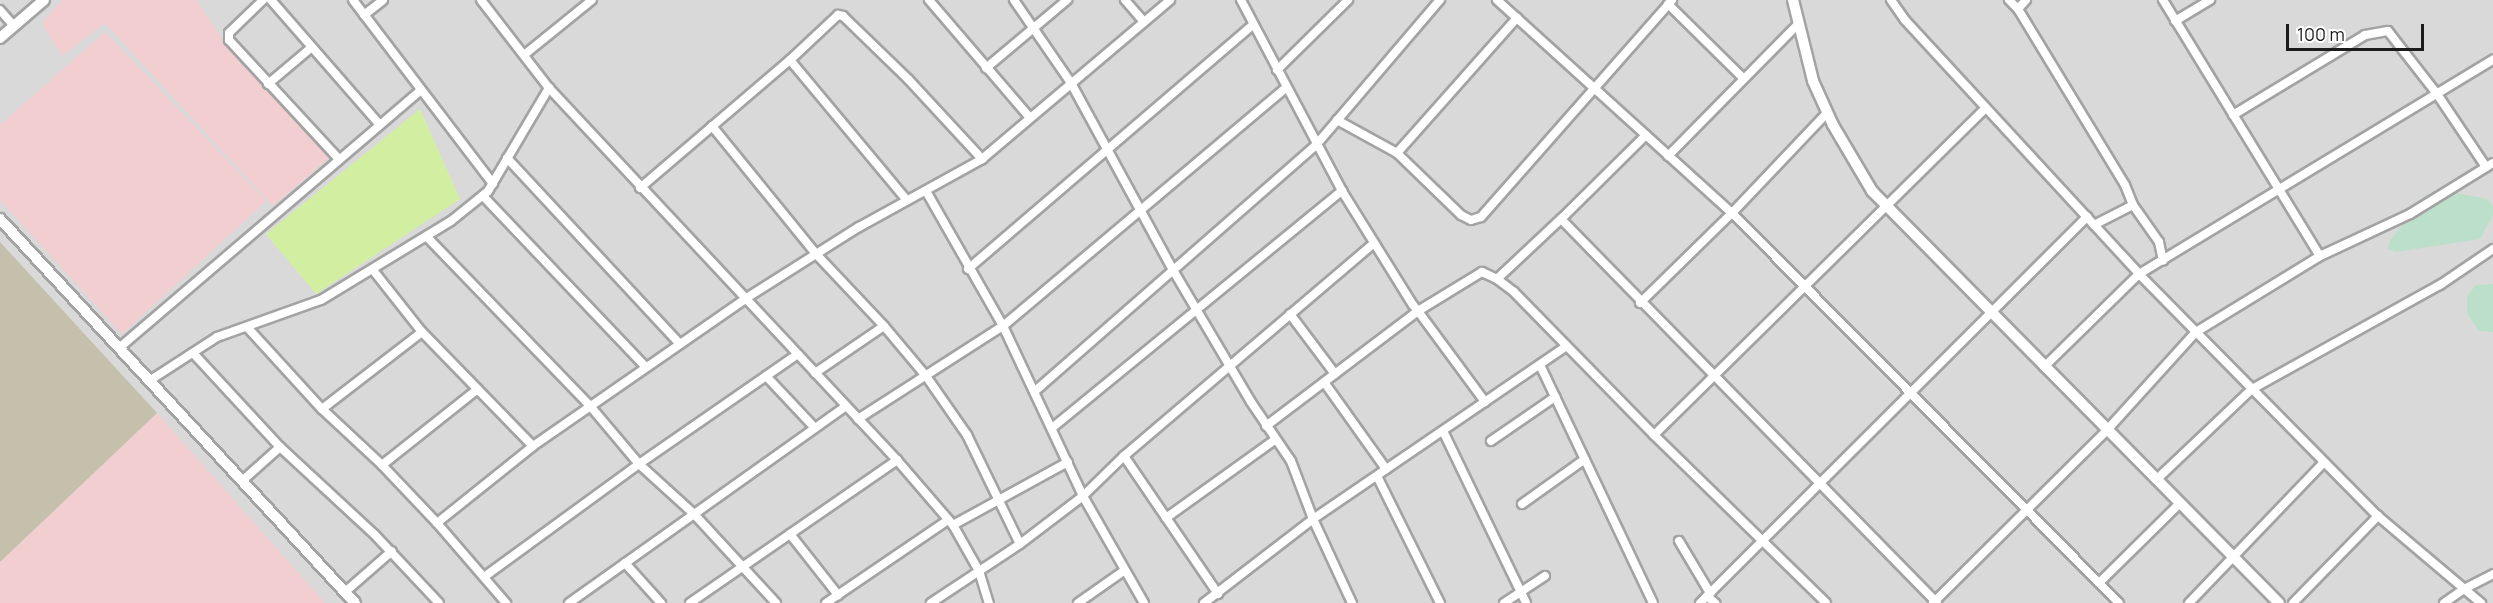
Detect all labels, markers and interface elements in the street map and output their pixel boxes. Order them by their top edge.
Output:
scale bar [2289,12,2427,50]
text: 100 m [2297,22,2345,46]

